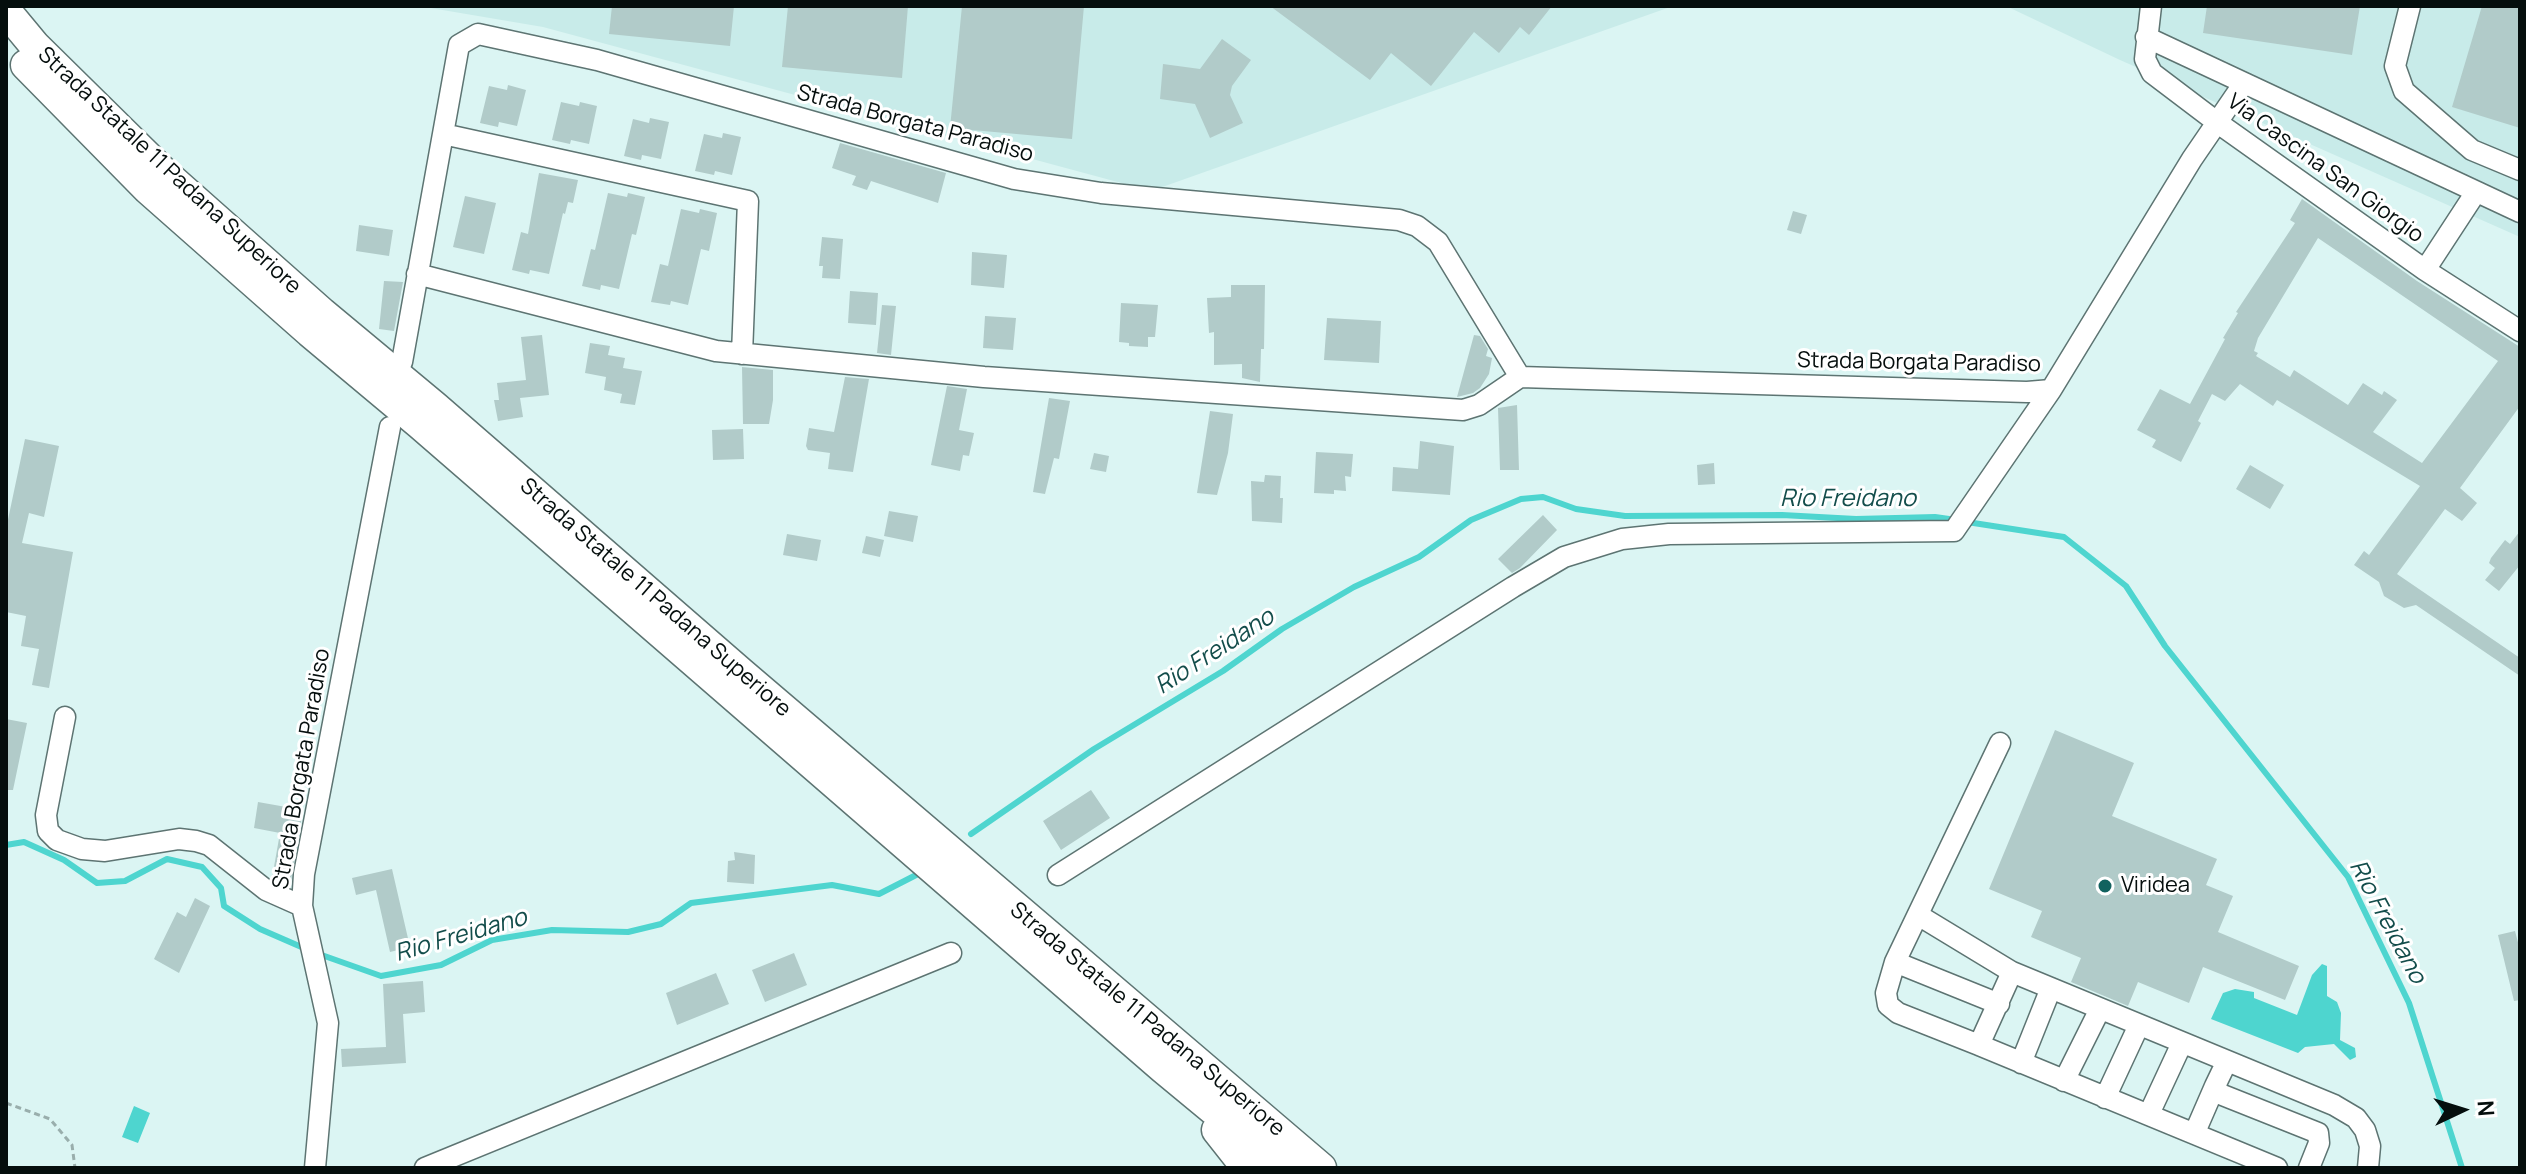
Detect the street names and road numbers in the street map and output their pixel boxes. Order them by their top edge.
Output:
street label: Strada Statale 11 Padana Superiore [32,42,306,300]
street label: Strada Borgata Paradiso [794,80,1036,168]
street label: Via Cascina San Giorgio [2222,89,2428,249]
street label: Strada Borgata Paradiso [1797,348,2041,378]
street label: Strada Statale 11 Padana Superiore [514,473,796,723]
street label: Strada Borgata Paradiso [268,647,336,891]
street label: Strada Statale 11 Padana Superiore [1004,897,1290,1143]

